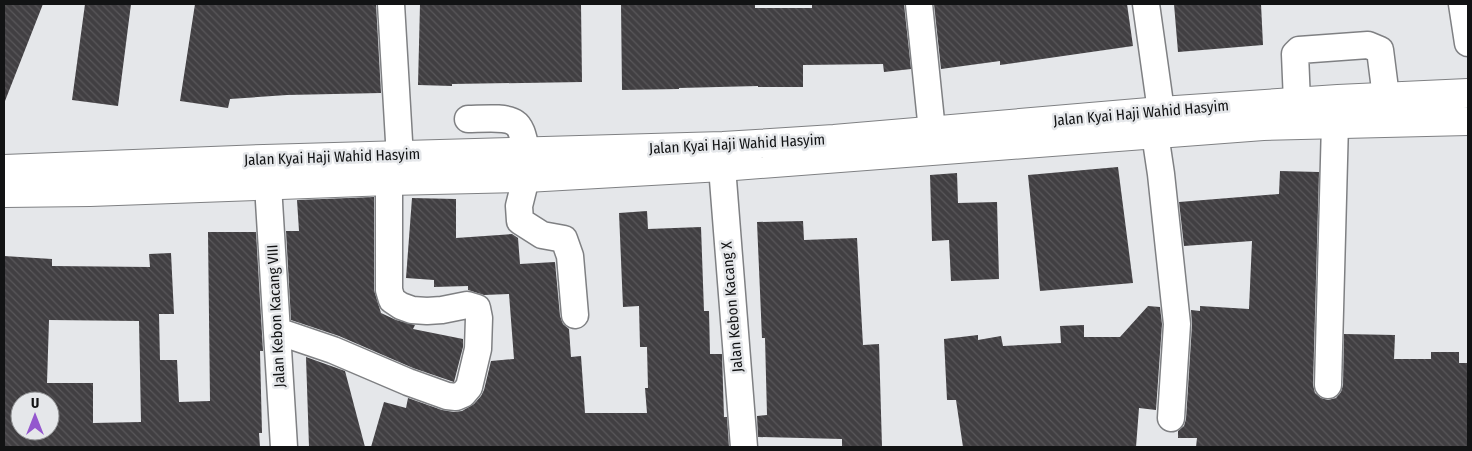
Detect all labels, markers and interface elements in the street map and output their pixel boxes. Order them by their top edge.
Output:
street label: Jalan Kyai Haji Wahid Hasyim [1052,96,1230,130]
street label: Jalan Kyai Haji Wahid Hasyim [649,130,825,158]
street label: Jalan Kyai Haji Wahid Hasyim [244,145,420,169]
street label: Jalan Kebon Kacang X [717,240,747,373]
street label: Jalan Kebon Kacang VIII [263,244,289,388]
north arrow [10,391,60,441]
text: U [31,395,39,412]

